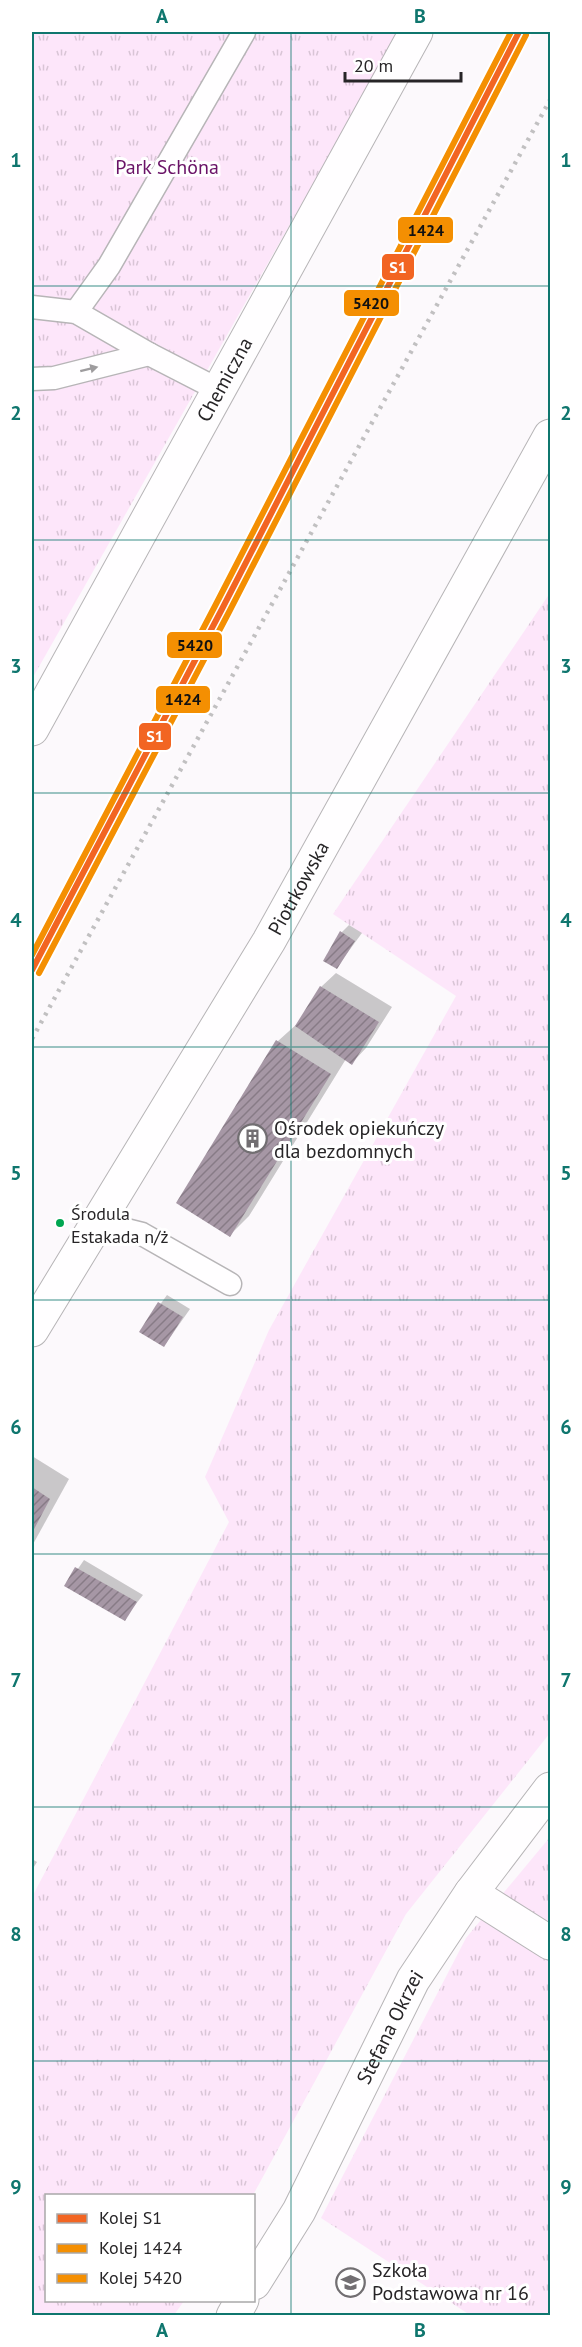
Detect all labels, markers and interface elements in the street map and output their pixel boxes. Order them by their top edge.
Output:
text: A [156,3,169,29]
text: B [414,3,426,29]
scale bar [345,45,460,83]
text: 20 m [354,54,393,77]
text: 1 [10,147,22,173]
text: 1 [560,147,572,173]
park label: Park Schöna [115,154,219,180]
line badge: 1424 [397,216,454,244]
text: 1424 [408,220,444,240]
line badge: S1 [381,253,415,281]
text: S1 [389,257,407,277]
line badge: 5420 [343,289,400,317]
text: 5420 [353,293,389,313]
street label: Chemiczna [191,333,258,426]
one-way arrow [80,364,98,374]
text: 2 [10,400,22,426]
text: 2 [560,400,572,426]
line badge: 5420 [166,631,223,659]
text: 5420 [177,635,213,655]
text: 3 [10,653,22,679]
text: 3 [560,653,572,679]
line badge: 1424 [155,685,211,714]
text: 1424 [165,689,201,709]
line badge: S1 [138,722,172,751]
text: S1 [146,726,164,746]
street label: Piotrkowska [262,837,335,940]
text: 4 [10,907,22,933]
text: 4 [560,907,572,933]
place label: Ośrodek opiekuńczy dla bezdomnych [274,1115,445,1164]
building icon: Ośrodek opiekuńczy dla bezdomnych [237,1123,269,1155]
text: 5 [10,1160,22,1186]
text: 5 [560,1160,572,1186]
place label: Środula Estakada n/ż [71,1202,169,1248]
marker: Środula Estakada n/ż [54,1217,66,1229]
text: 6 [10,1414,22,1440]
text: 6 [560,1414,572,1440]
text: 7 [10,1667,22,1693]
text: 7 [560,1667,572,1693]
text: 8 [10,1921,22,1947]
text: 8 [560,1921,572,1947]
street label: Stefana Okrzei [351,1965,429,2089]
text: 9 [10,2174,22,2200]
text: 9 [560,2174,572,2200]
legend [45,2194,255,2302]
text: Kolej S1 [99,2206,162,2229]
text: Kolej 1424 [99,2236,182,2259]
place label: Szkoła Podstawowa nr 16 [372,2257,529,2306]
text: Kolej 5420 [99,2266,182,2289]
school or university icon: Szkoła Podstawowa nr 16 [335,2266,367,2298]
text: A [156,2317,169,2343]
text: B [414,2317,426,2343]

